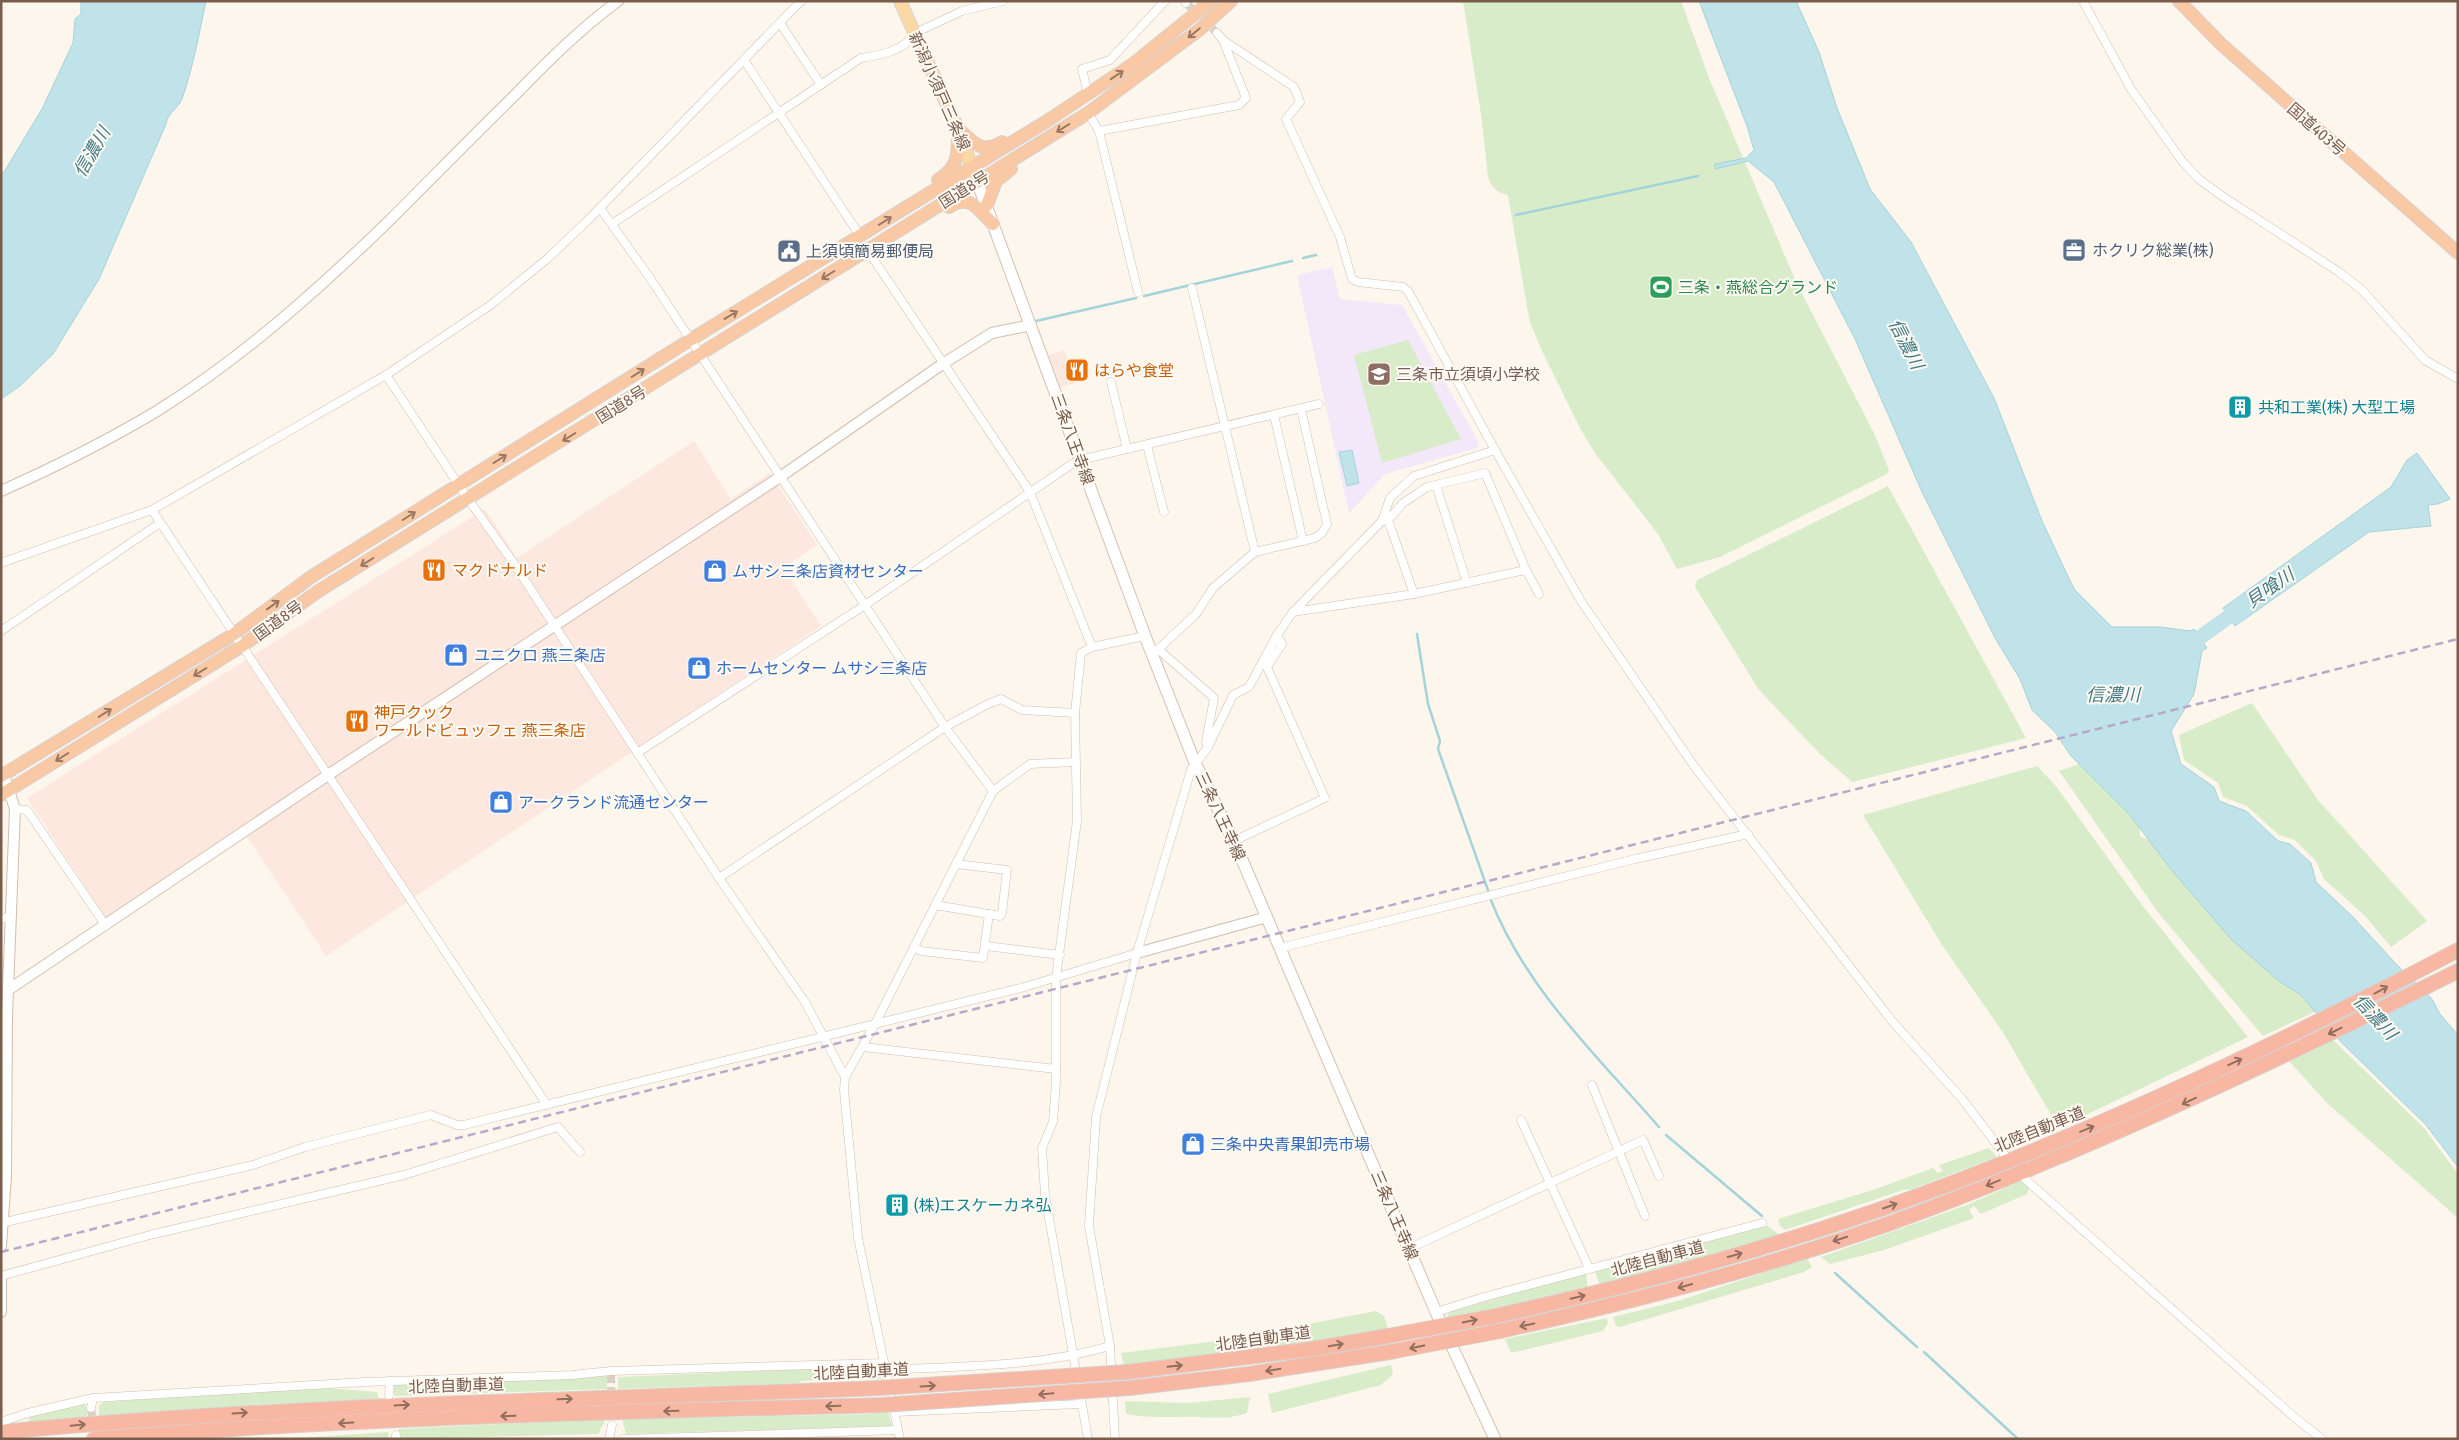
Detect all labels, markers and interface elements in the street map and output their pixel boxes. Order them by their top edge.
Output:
one-way arrow [1187,28,1201,38]
street label: 新潟小須戸三条線 [905,29,974,154]
one-way arrow [1109,70,1123,80]
street label: 国道403号 [2284,99,2350,160]
water label: 信濃川 [69,121,116,181]
one-way arrow [1056,124,1070,134]
street label: 国道8号 [935,167,993,212]
one-way arrow [877,216,891,226]
office icon: ホクリク総業(株) [2061,237,2087,263]
public building icon: 上須頃簡易郵便局 [776,238,802,264]
place label: ホクリク総業(株) [2092,241,2214,260]
place label: 上須頃簡易郵便局 [806,242,934,261]
one-way arrow [821,271,835,281]
sports icon: 三条・燕総合グランド [1648,274,1674,300]
place label: 三条・燕総合グランド [1678,278,1838,297]
one-way arrow [724,309,738,319]
water label: 信濃川 [1884,315,1929,375]
restaurant icon: はらや食堂 [1064,357,1090,383]
place label: はらや食堂 [1094,361,1174,380]
school or university icon: 三条市立須頃小学校 [1366,361,1392,387]
place label: 三条市立須頃小学校 [1396,365,1540,384]
one-way arrow [630,367,644,377]
street label: 国道8号 [592,382,650,427]
street label: 三条八王寺線 [1047,391,1098,488]
building icon: 共和工業(株) 大型工場 [2227,394,2253,420]
place label: 共和工業(株) 大型工場 [2258,398,2415,417]
one-way arrow [562,431,576,442]
one-way arrow [492,453,506,463]
one-way arrow [402,510,416,521]
one-way arrow [360,557,374,567]
restaurant icon: マクドナルド [421,557,447,583]
shop icon: ムサシ三条店資材センター [702,558,728,584]
place label: マクドナルド [452,561,548,580]
place label: ムサシ三条店資材センター [732,562,924,581]
water label: 貝喰川 [2242,562,2300,612]
street label: 国道8号 [250,596,307,645]
one-way arrow [266,600,280,610]
shop icon: ユニクロ 燕三条店 [443,642,469,668]
place label: ユニクロ 燕三条店 [474,646,606,665]
shop icon: ホームセンター ムサシ三条店 [686,655,712,681]
place label: ホームセンター ムサシ三条店 [716,659,927,678]
one-way arrow [194,667,208,677]
water label: 信濃川 [2086,684,2142,706]
place label: 神戸クック ワールドビュッフェ 燕三条店 [374,703,586,740]
one-way arrow [97,707,111,717]
restaurant icon: 神戸クック ワールドビュッフェ 燕三条店 [344,708,370,734]
one-way arrow [56,753,70,763]
street label: 三条八王寺線 [1192,769,1249,864]
shop icon: アークランド流通センター [488,789,514,815]
place label: アークランド流通センター [518,793,709,812]
one-way arrow [2373,985,2388,994]
water label: 信濃川 [2349,990,2403,1046]
one-way arrow [2328,1027,2343,1036]
one-way arrow [2227,1056,2242,1066]
one-way arrow [2182,1096,2197,1106]
street label: 北陸自動車道 [1991,1103,2087,1156]
one-way arrow [2079,1123,2094,1133]
shop icon: 三条中央青果卸売市場 [1180,1131,1206,1157]
place label: 三条中央青果卸売市場 [1210,1135,1370,1154]
street label: 三条八王寺線 [1367,1167,1422,1263]
one-way arrow [1986,1179,2001,1189]
building icon: (株)エスケーカネ弘 [884,1192,910,1218]
place label: (株)エスケーカネ弘 [914,1196,1051,1215]
one-way arrow [1881,1201,1897,1210]
one-way arrow [1833,1235,1849,1245]
street label: 北陸自動車道 [1608,1237,1706,1280]
one-way arrow [1727,1250,1743,1260]
one-way arrow [1677,1282,1693,1291]
one-way arrow [1570,1292,1586,1301]
one-way arrow [1462,1315,1478,1325]
one-way arrow [1519,1321,1535,1330]
street label: 北陸自動車道 [1214,1322,1312,1355]
one-way arrow [1328,1340,1344,1350]
one-way arrow [1410,1342,1426,1352]
street label: 北陸自動車道 [813,1359,909,1383]
one-way arrow [1167,1362,1183,1371]
one-way arrow [1265,1366,1281,1376]
street label: 北陸自動車道 [408,1374,504,1397]
one-way arrow [919,1381,935,1390]
one-way arrow [1038,1390,1054,1399]
one-way arrow [557,1394,573,1403]
one-way arrow [394,1400,410,1409]
one-way arrow [825,1401,842,1411]
one-way arrow [663,1406,679,1415]
one-way arrow [232,1409,248,1418]
one-way arrow [500,1411,516,1420]
one-way arrow [338,1418,354,1427]
one-way arrow [70,1420,86,1430]

